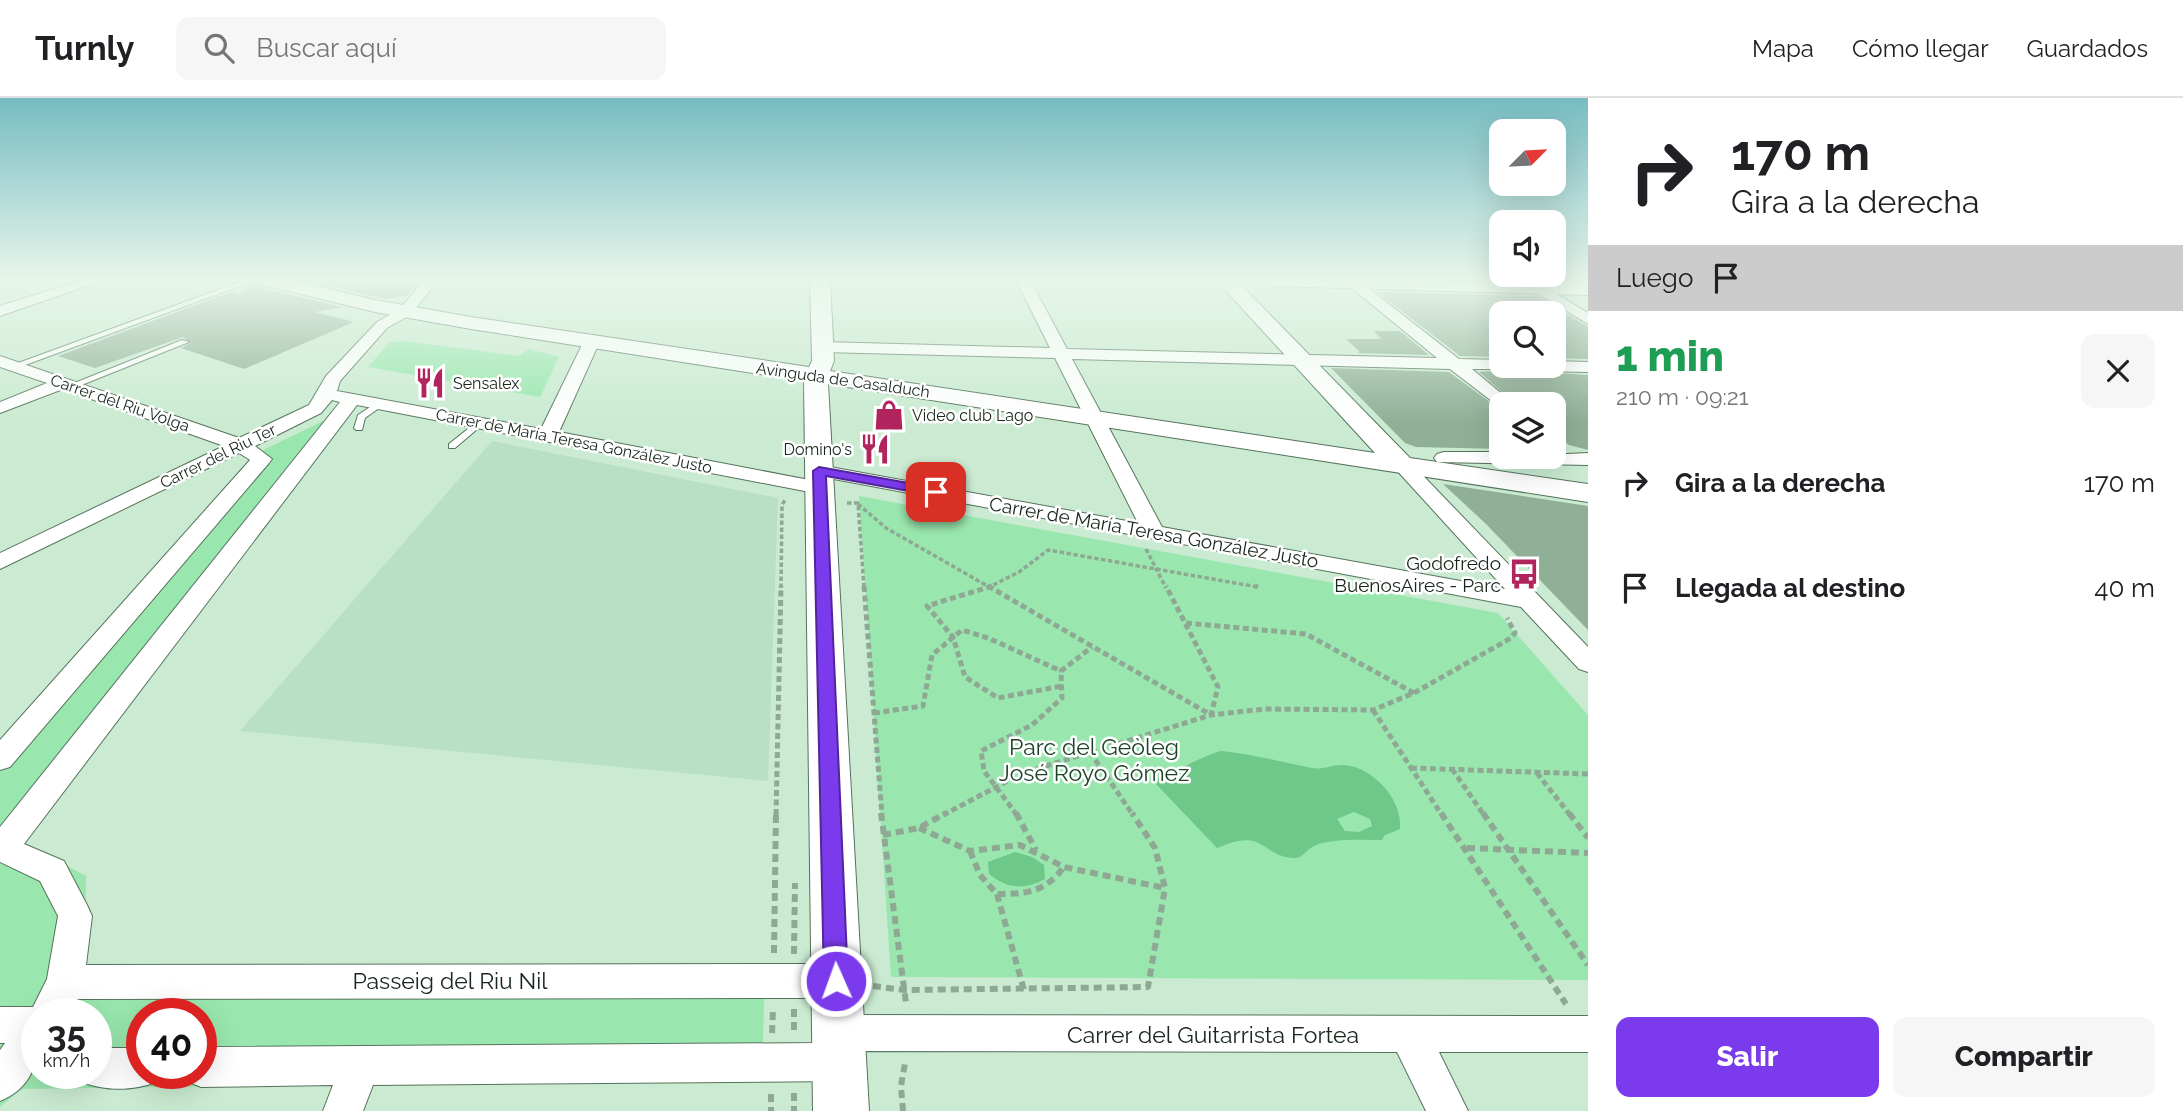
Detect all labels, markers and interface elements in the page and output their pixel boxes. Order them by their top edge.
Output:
search box [176,17,666,80]
text: Turnly [35,29,134,68]
icon: search [200,29,238,67]
text: Buscar aquí [256,33,397,63]
text: Mapa [1752,34,1814,63]
text: Cómo llegar [1852,34,1989,63]
text: Guardados [2027,34,2148,63]
north arrow [1489,119,1566,196]
map controls [1489,119,1566,469]
text: 170 m [1731,124,1870,181]
icon: right [1616,126,1707,217]
text: Gira a la derecha [1731,183,1979,220]
button: sound [1489,210,1566,287]
icon: arrive [1707,259,1745,297]
text: Luego [1616,263,1693,293]
button: search [1489,301,1566,378]
text: 1 min [1616,332,1724,381]
button: close [2081,334,2155,408]
street label: Avinguda de Casalduch [755,358,931,402]
restaurant icon: Sensalex [413,366,447,400]
street label: Carrer del Riu Volga [48,370,192,436]
place label: Sensalex [453,374,519,393]
text: 210 m · 09:21 [1616,383,1749,410]
button: layers [1489,392,1566,469]
shop icon: Video club Lago [872,398,906,432]
street label: Carrer de María Teresa González Justo [434,405,714,477]
place label: Video club Lago [912,406,1033,425]
street label: Carrer del Riu Ter [157,420,279,492]
restaurant icon: Domino's [858,432,892,466]
place label: Domino's [784,440,852,459]
pin [906,462,966,522]
icon: right [1616,464,1654,502]
text: Gira a la derecha [1675,468,1885,498]
text: 170 m [2084,468,2155,498]
icon: arrive [917,473,955,511]
street label: Carrer de María Teresa González Justo [988,492,1320,572]
place label: Godofredo BuenosAires - Parc [1334,552,1501,596]
bus stop icon: Godofredo BuenosAires - Parc [1507,557,1541,591]
icon: arrive [1616,569,1654,607]
text: Llegada al destino [1675,573,1905,603]
text: 40 m [2094,573,2155,603]
park label: Parc del Geòleg José Royo Gómez [999,733,1189,786]
position arrow [799,944,873,1018]
street label: Passeig del Riu Nil [352,967,548,994]
speed limit sign: 40 [126,998,217,1089]
text: 35 [47,1014,86,1055]
button: Salir [1616,1017,1879,1097]
button: Compartir [1893,1017,2155,1097]
street label: Carrer del Guitarrista Fortea [1067,1021,1359,1048]
text: km/h [43,1050,90,1071]

